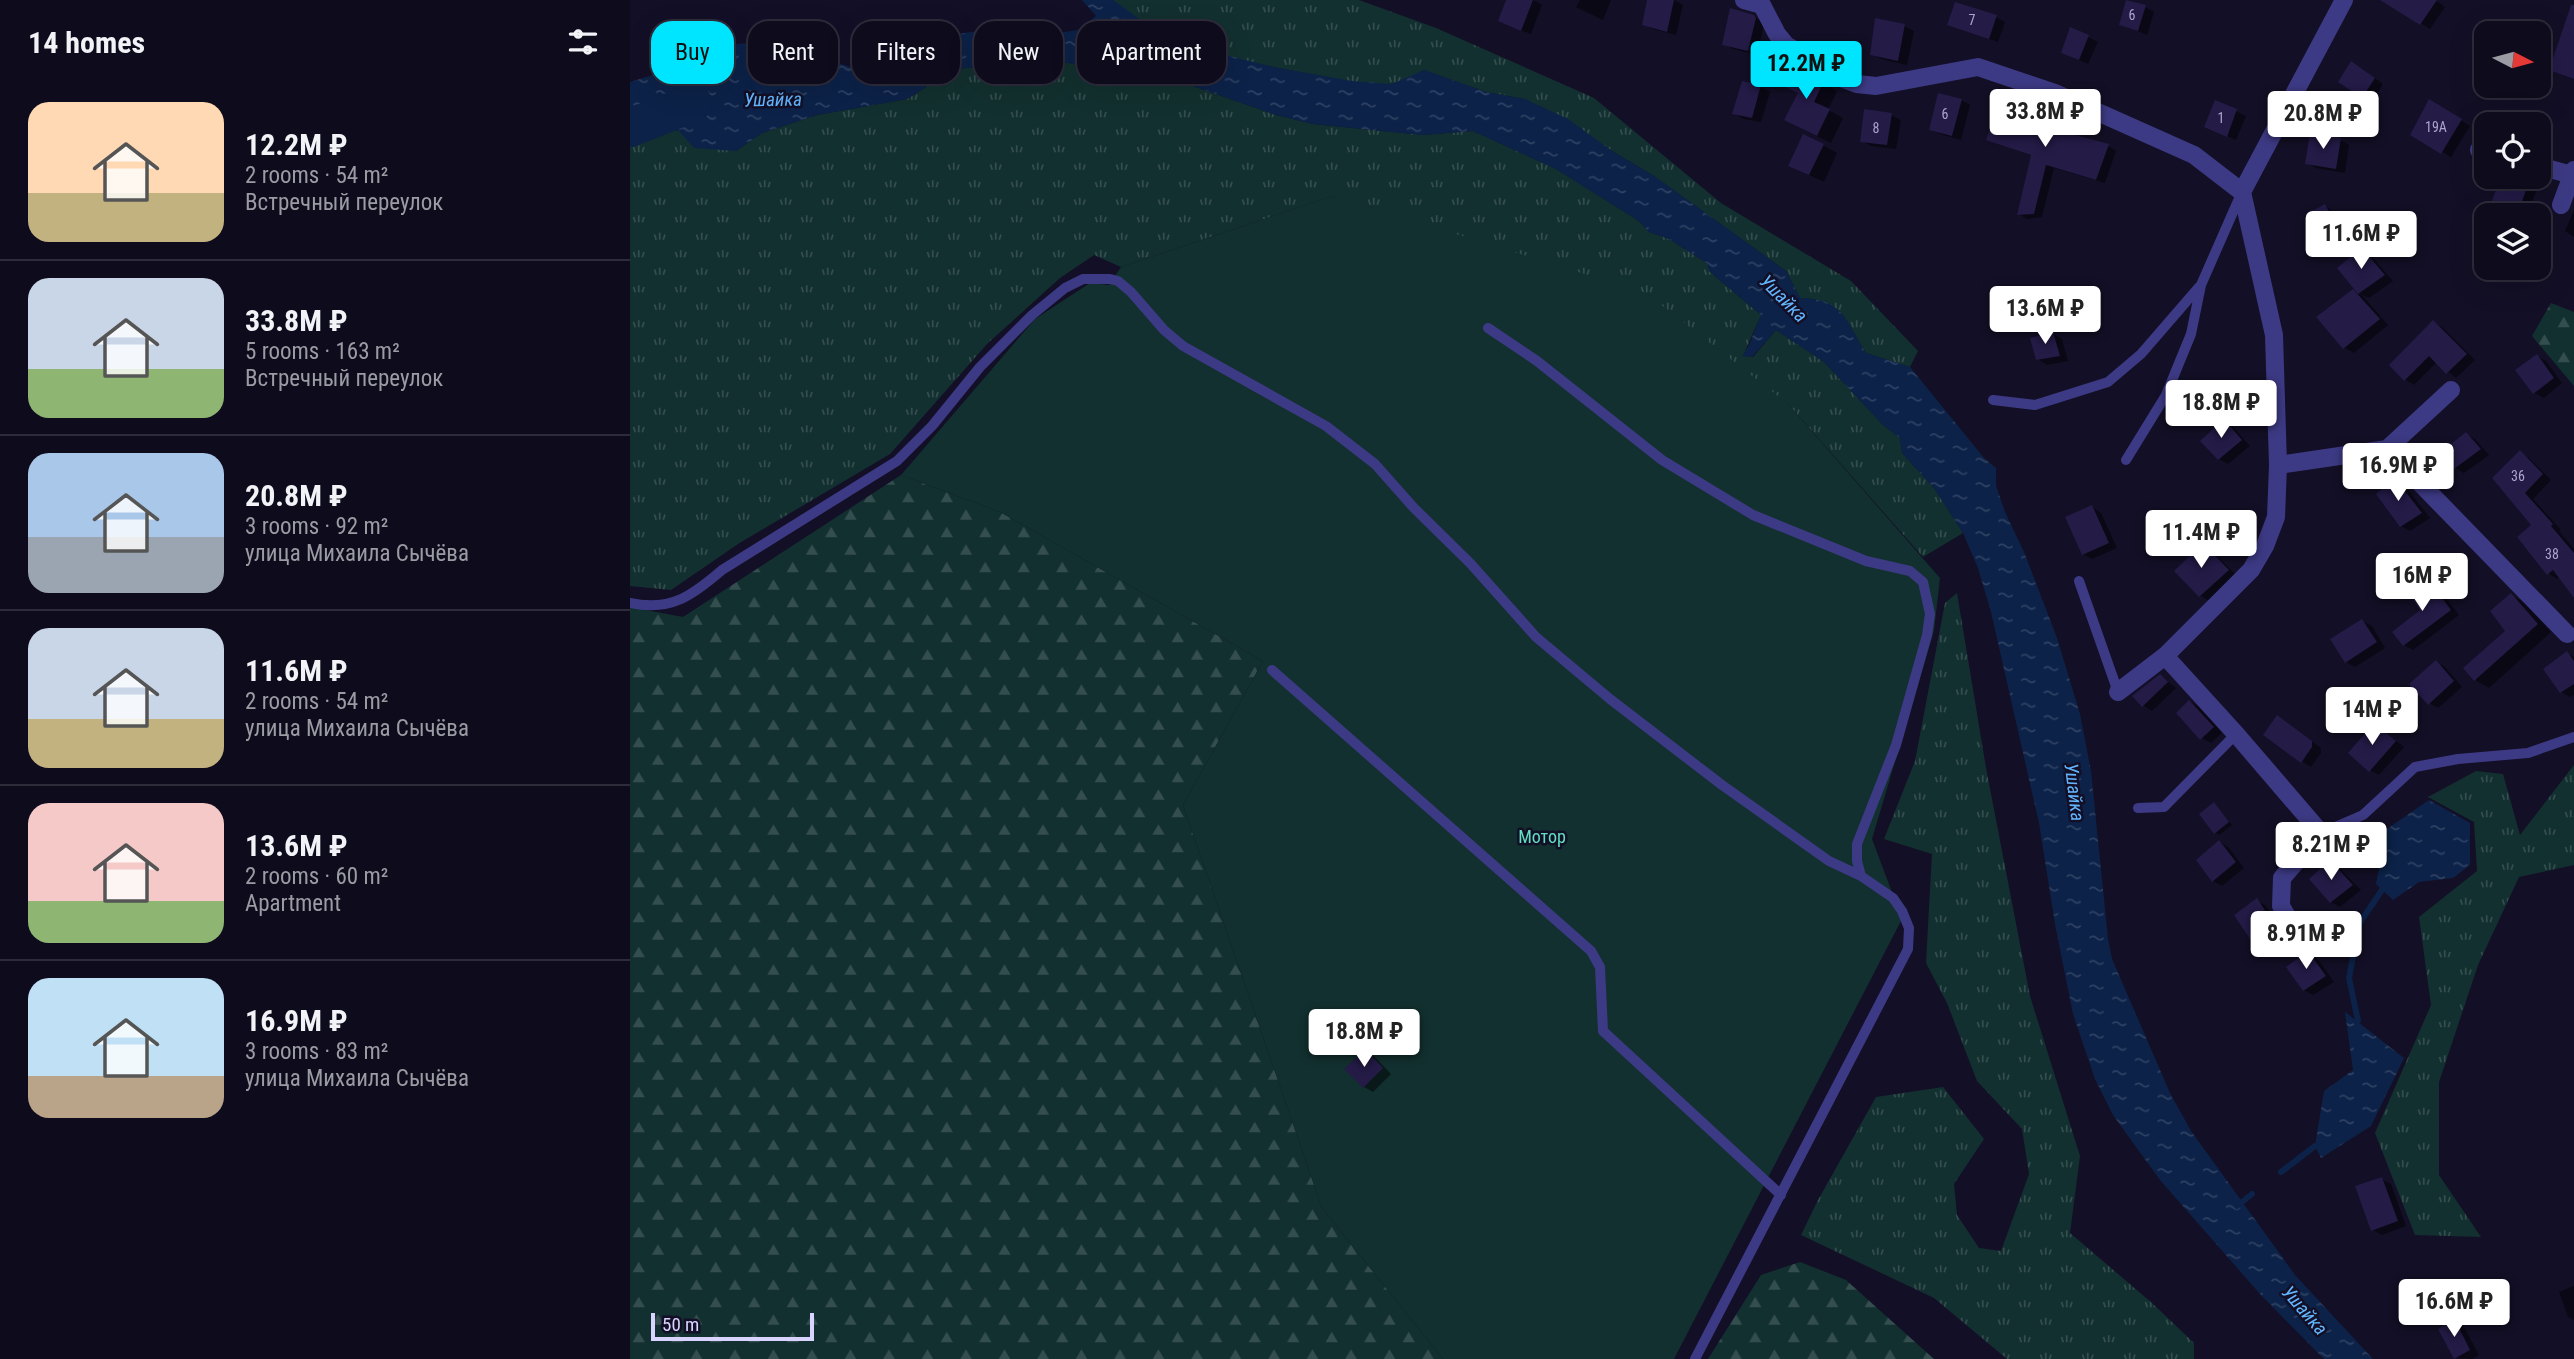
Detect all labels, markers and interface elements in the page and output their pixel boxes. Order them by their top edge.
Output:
house number: 6 [2129,7,2136,23]
house number: 7 [1969,12,1976,28]
chip: Buy [651,21,734,84]
chip: Rent [748,21,838,84]
chip: Filters [852,21,960,84]
chip: New [974,21,1063,84]
chip: Apartment [1077,21,1226,84]
north arrow [2474,21,2552,98]
map controls [2474,21,2551,280]
icon: filters [564,23,602,61]
text: 14 homes [28,25,145,60]
pin: 12.2M ₽ [1741,42,1871,101]
text: 12.2M ₽ [1767,50,1845,77]
water label: Ушайка [744,87,802,112]
pin: 33.8M ₽ [1980,90,2110,149]
pin: 20.8M ₽ [2258,92,2388,151]
text: 33.8M ₽ [2006,98,2084,125]
text: 20.8M ₽ [2284,100,2362,127]
house number: 6 [1942,106,1949,122]
house number: 1 [2218,110,2224,126]
button: locate [2474,112,2551,189]
house number: 19А [2425,119,2447,135]
house number: 8 [1873,120,1880,136]
text: 12.2M ₽ [245,127,348,162]
icon: home [84,130,168,214]
text: 2 rooms · 54 m² [245,162,388,189]
text: Встречный переулок [245,189,443,216]
button: layers [2474,203,2551,280]
pin: 11.6M ₽ [2296,212,2426,271]
text: 11.6M ₽ [2322,220,2400,247]
water label: Ушайка [1755,270,1812,327]
pin: 13.6M ₽ [1980,286,2110,346]
text: 13.6M ₽ [2006,295,2084,322]
text: 33.8M ₽ [245,303,348,338]
icon: home [84,306,168,390]
text: 5 rooms · 163 m² [245,338,400,365]
text: Встречный переулок [245,365,443,392]
pin: 18.8M ₽ [2156,380,2286,440]
text: 18.8M ₽ [2182,389,2260,416]
pin: 16.9M ₽ [2333,444,2463,503]
text: 16.9M ₽ [2359,452,2437,479]
house number: 36 [2511,468,2525,484]
text: 20.8M ₽ [245,478,348,513]
icon: home [84,481,168,565]
pin: 11.4M ₽ [2136,510,2266,570]
text: 3 rooms · 92 m² [245,513,388,540]
text: 11.4M ₽ [2162,519,2240,546]
text: улица Михаила Сычёва [245,540,469,567]
house number: 38 [2545,546,2559,562]
pin: 16M ₽ [2373,554,2471,613]
text: 16M ₽ [2392,562,2452,589]
text: 11.6M ₽ [245,653,348,688]
icon: home [84,656,168,740]
text: 2 rooms · 54 m² [245,688,388,715]
pin: 14M ₽ [2323,688,2421,747]
text: 14M ₽ [2342,696,2402,723]
text: улица Михаила Сычёва [245,715,469,742]
water label: Ушайка [2060,762,2089,822]
pin: 8.21M ₽ [2266,822,2396,882]
park label: Мотор [1518,826,1566,847]
text: 13.6M ₽ [245,828,348,863]
icon: home [84,831,168,915]
text: 8.21M ₽ [2292,831,2370,858]
text: 2 rooms · 60 m² [245,863,388,890]
text: Apartment [245,890,341,917]
pin: 8.91M ₽ [2241,912,2371,971]
text: 8.91M ₽ [2267,920,2345,947]
text: 16.9M ₽ [245,1003,348,1038]
icon: home [84,1006,168,1090]
pin: 18.8M ₽ [1299,1010,1429,1069]
text: 18.8M ₽ [1325,1018,1403,1045]
text: 3 rooms · 83 m² [245,1038,388,1065]
text: улица Михаила Сычёва [245,1065,469,1092]
pin: 16.6M ₽ [2389,1280,2519,1339]
water label: Ушайка [2277,1281,2332,1340]
text: 16.6M ₽ [2415,1288,2493,1315]
scale bar [651,1310,814,1342]
text: 50 m [662,1313,699,1336]

